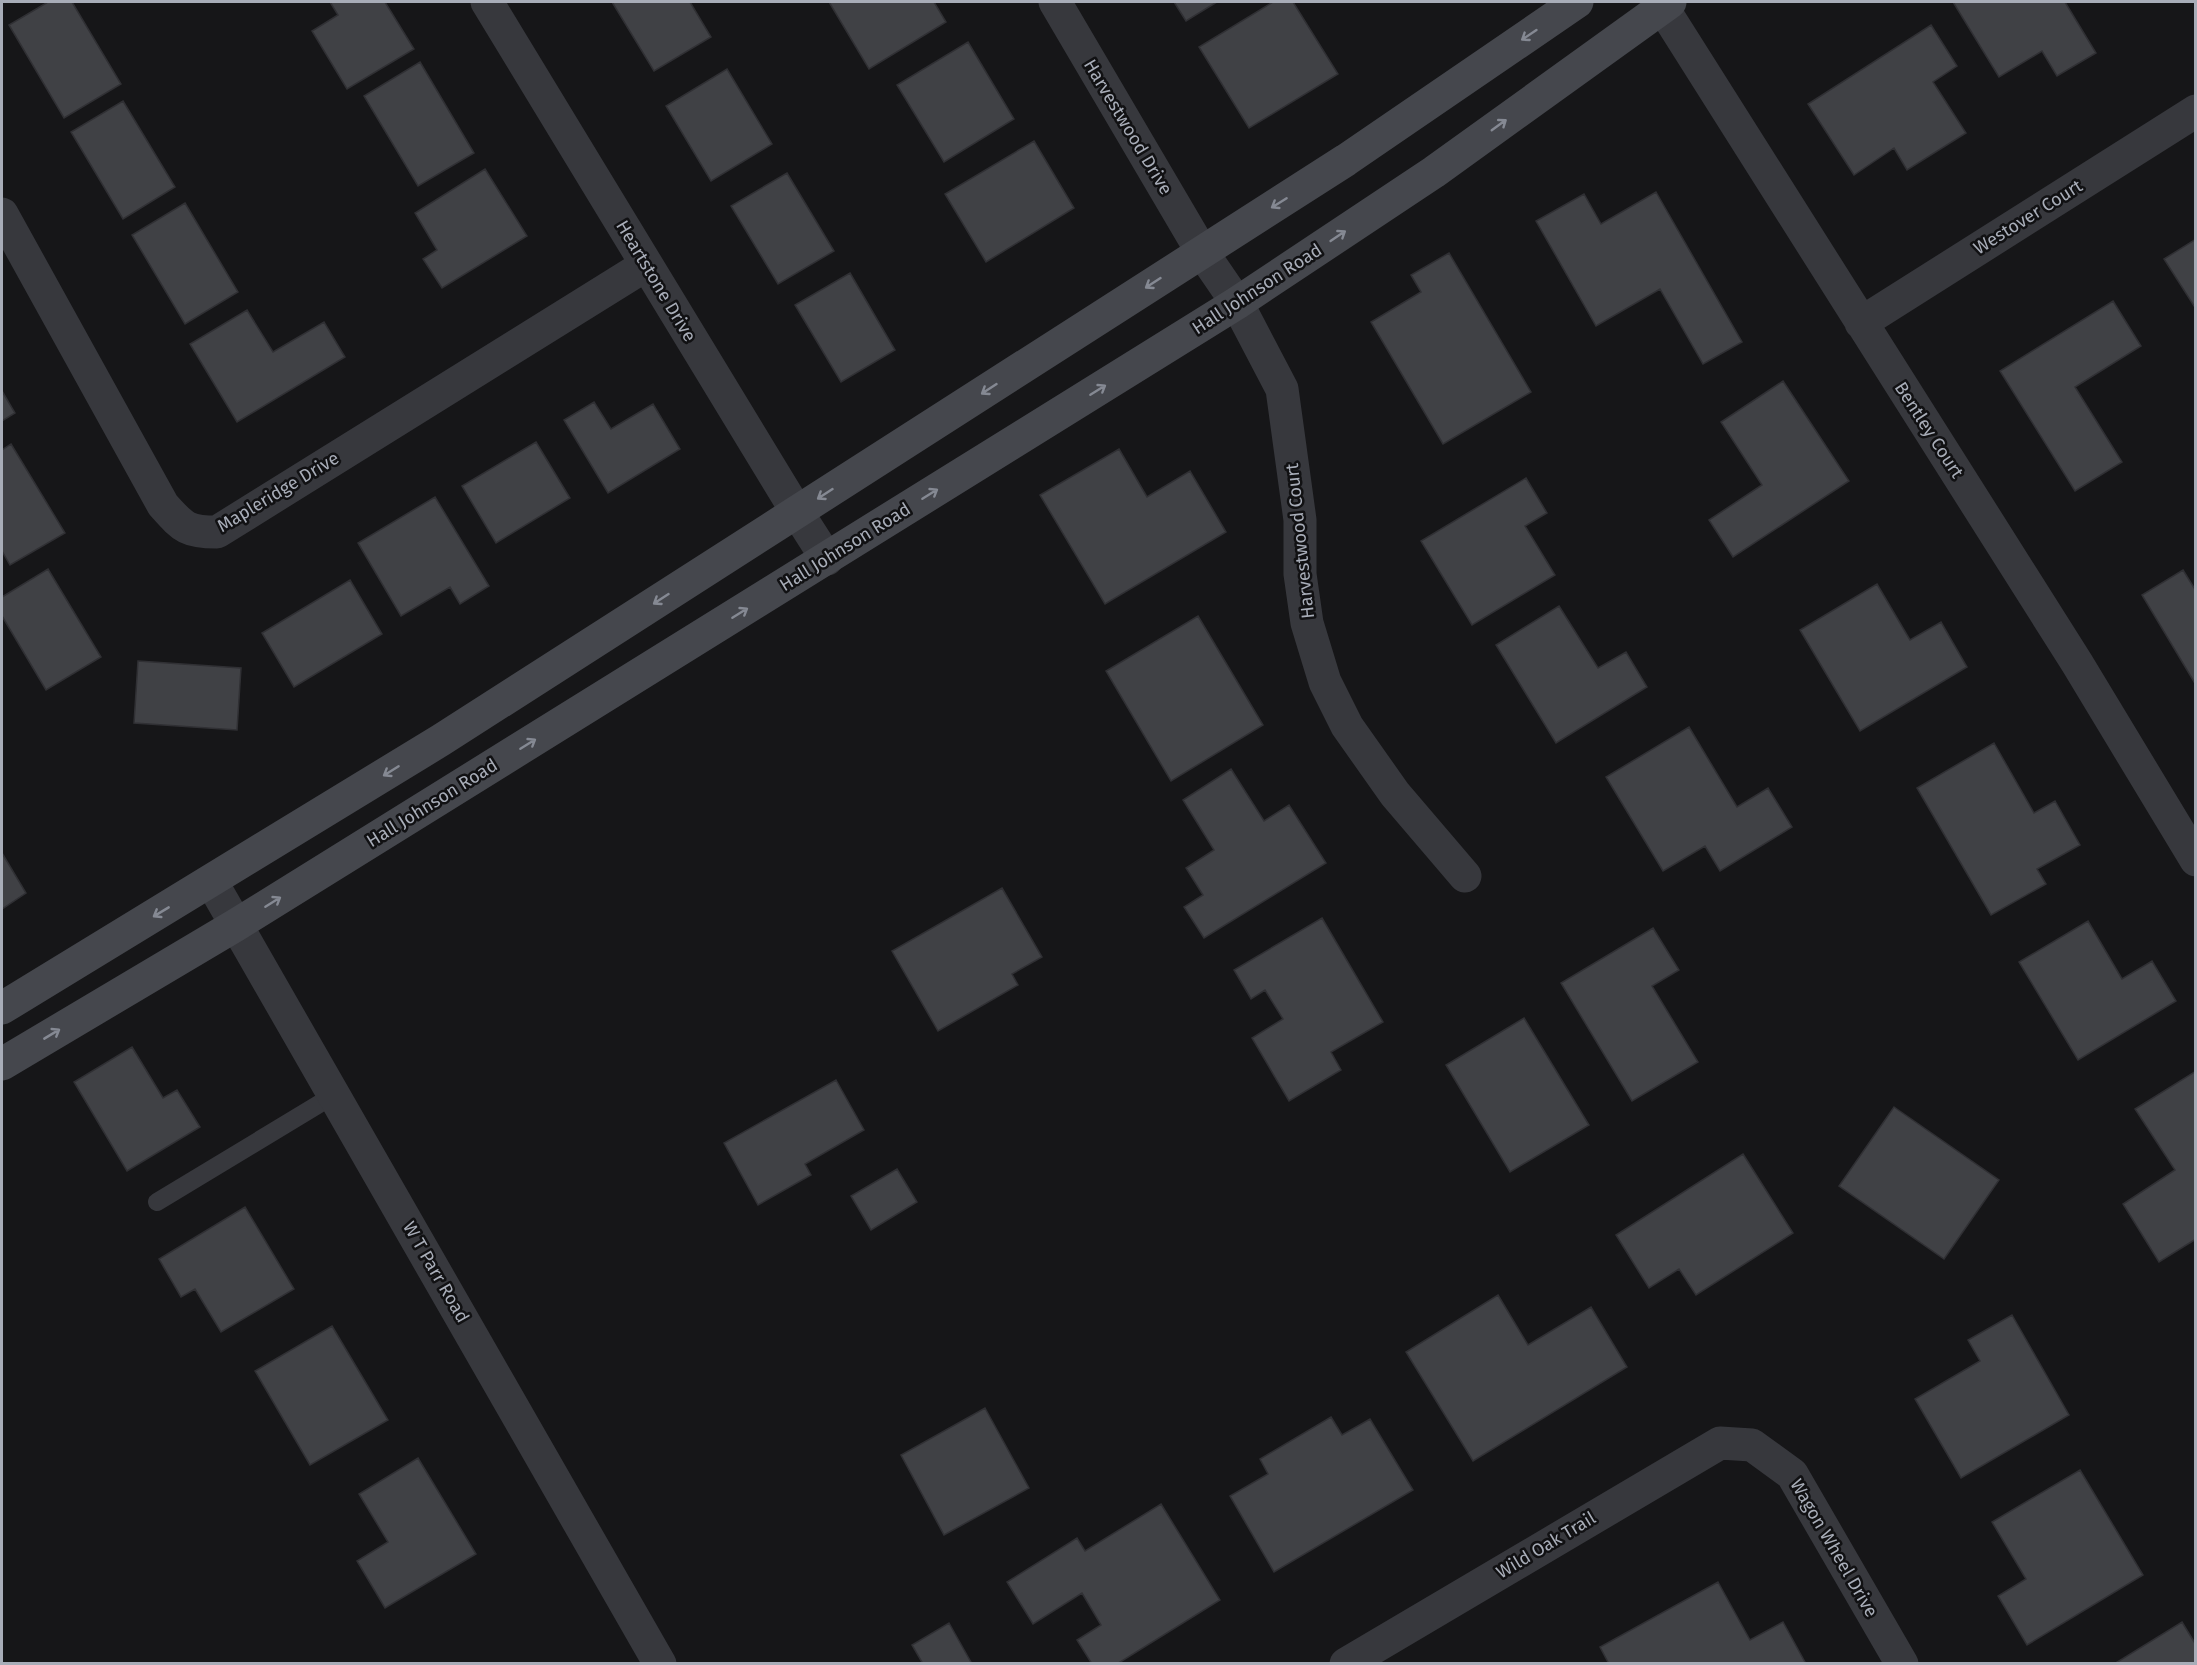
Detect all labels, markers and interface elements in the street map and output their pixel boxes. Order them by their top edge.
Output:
one-way arrow [1521,29,1537,41]
street label: Harvestwood Drive [1079,55,1177,199]
one-way arrow [1490,119,1506,132]
street label: Westover Court [1970,175,2087,259]
one-way arrow [1271,197,1288,209]
street label: Heartstone Drive [611,216,701,346]
one-way arrow [1329,230,1346,242]
street label: Hall Johnson Road [1188,239,1326,339]
one-way arrow [1145,278,1162,290]
street label: Bentley Court [1890,378,1969,483]
one-way arrow [981,383,998,395]
one-way arrow [1089,383,1106,395]
street label: Mapleridge Drive [213,447,343,537]
street label: Harvestwood Court [1281,462,1319,620]
one-way arrow [817,488,834,500]
one-way arrow [921,488,938,500]
street label: Hall Johnson Road [776,498,914,596]
one-way arrow [653,594,670,606]
one-way arrow [731,606,748,618]
one-way arrow [519,737,536,749]
street label: Hall Johnson Road [363,754,501,852]
one-way arrow [383,765,400,777]
one-way arrow [264,895,281,907]
one-way arrow [153,906,170,918]
one-way arrow [43,1028,60,1040]
street label: W T Parr Road [398,1218,474,1326]
street label: Wagon Wheel Drive [1785,1475,1883,1621]
street label: Wild Oak Trail [1492,1507,1600,1583]

